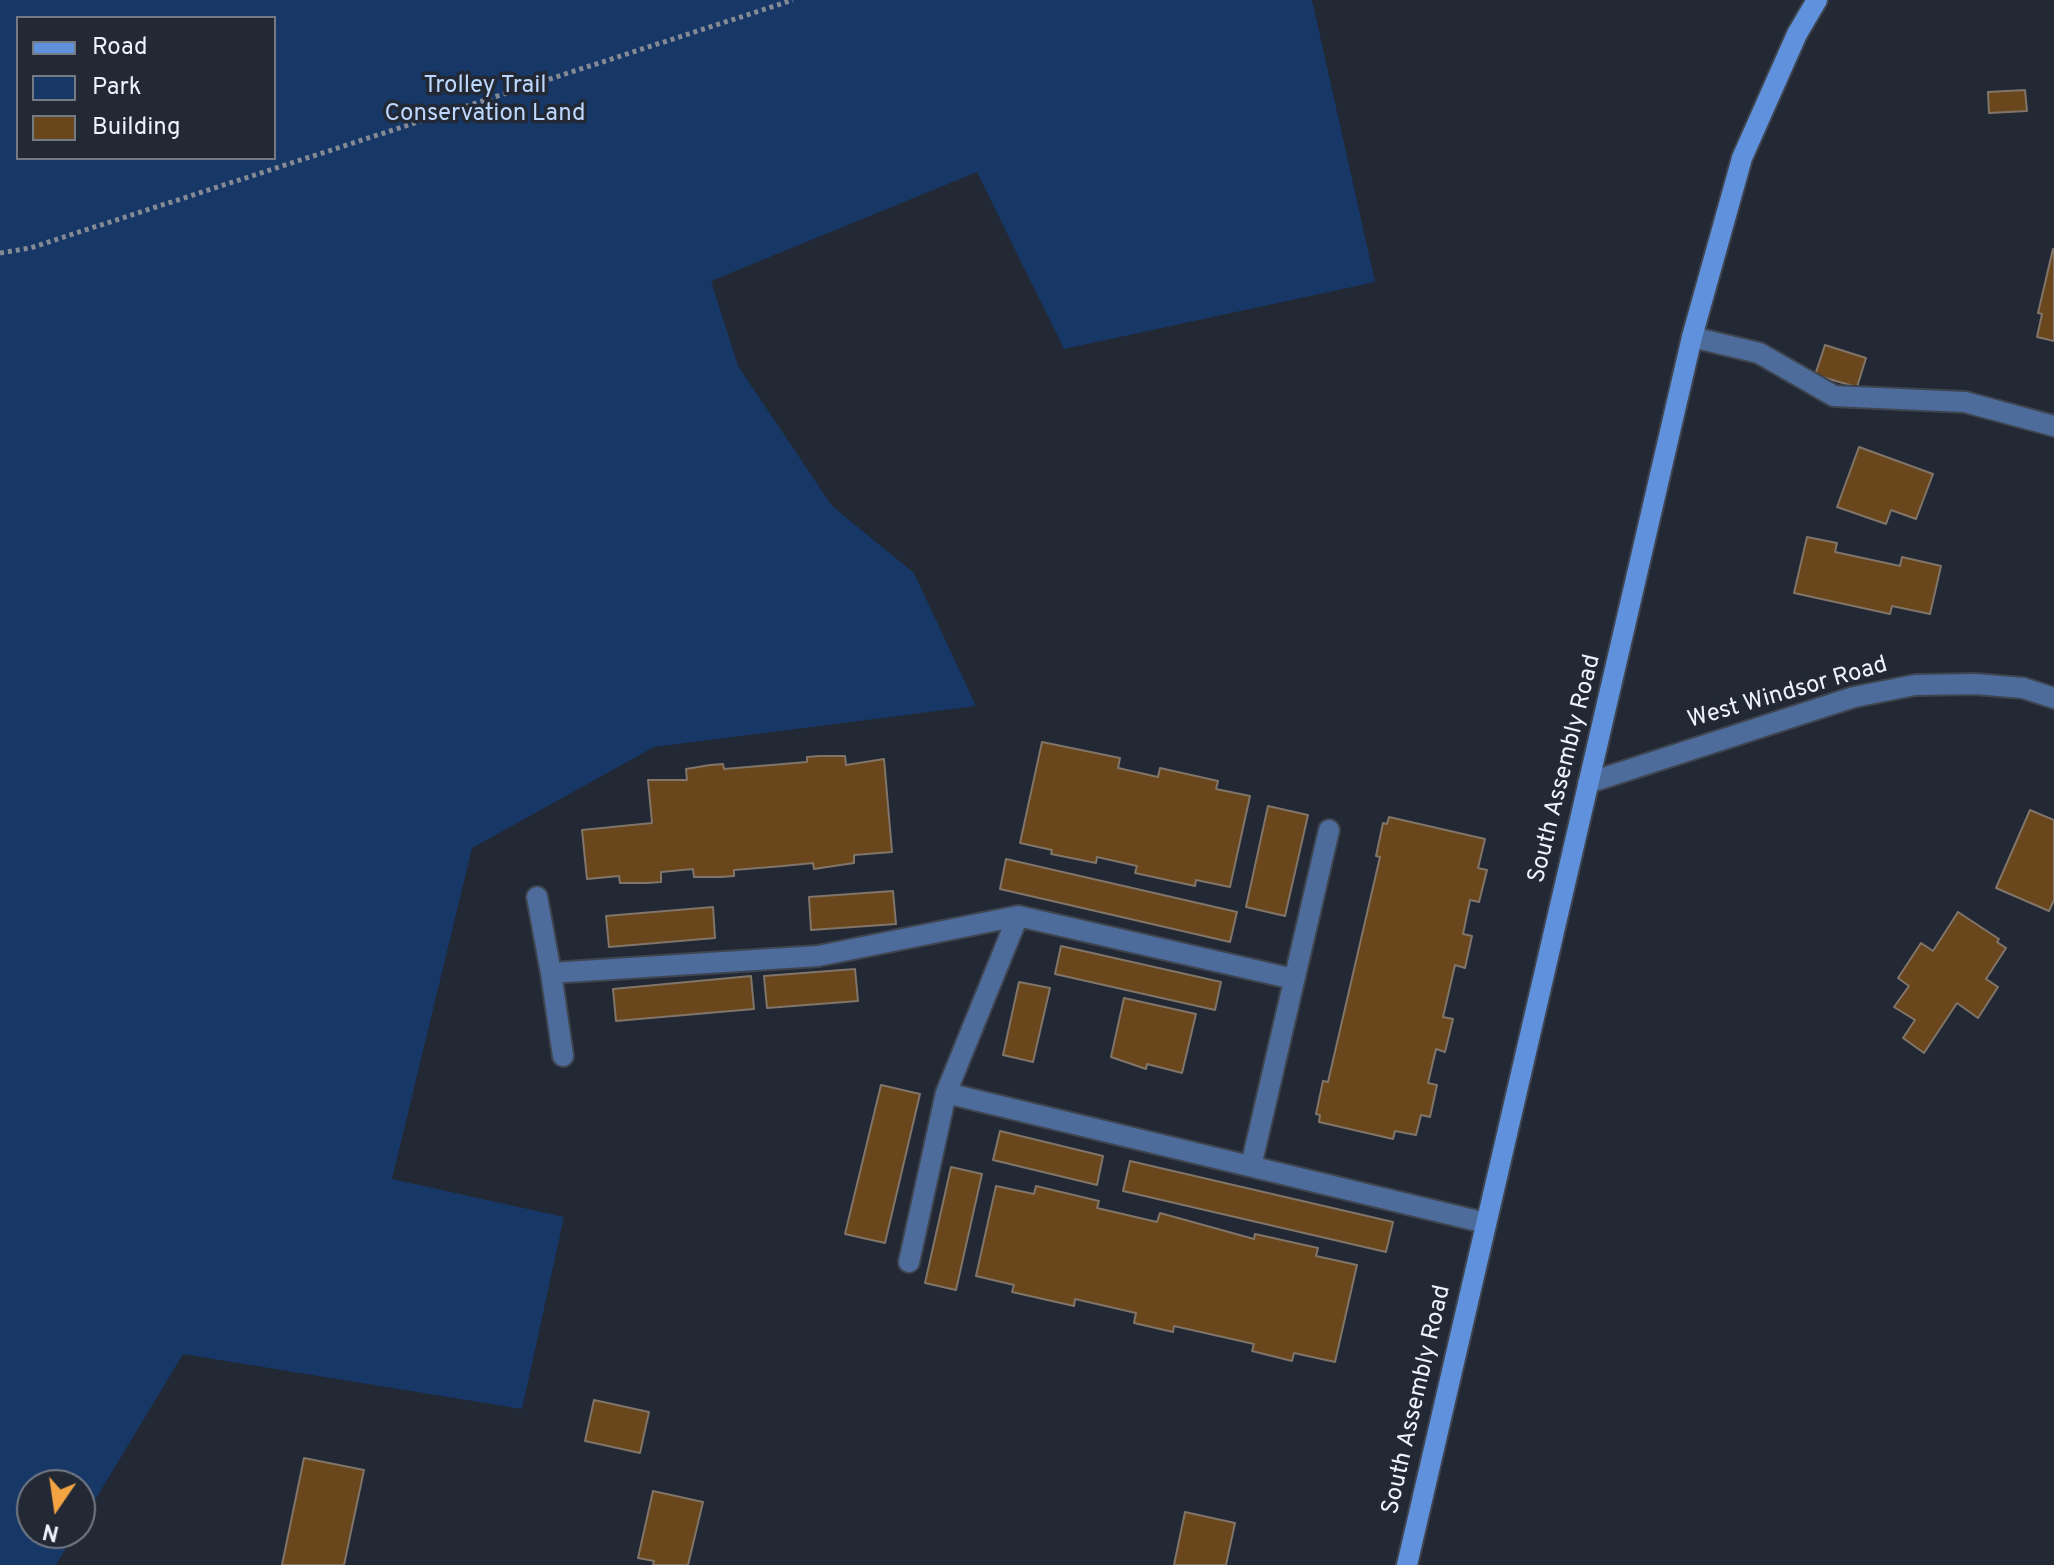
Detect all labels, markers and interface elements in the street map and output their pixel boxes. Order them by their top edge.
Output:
legend [16,16,276,160]
text: Road [92,33,148,63]
text: Park [92,73,142,103]
park label: Trolley Trail Conservation Land [384,73,586,129]
text: Building [92,113,181,143]
street label: South Assembly Road [1524,652,1608,886]
street label: West Windsor Road [1685,652,1891,736]
street label: South Assembly Road [1378,1283,1458,1517]
north arrow [16,1469,96,1549]
text: N [40,1516,62,1546]

